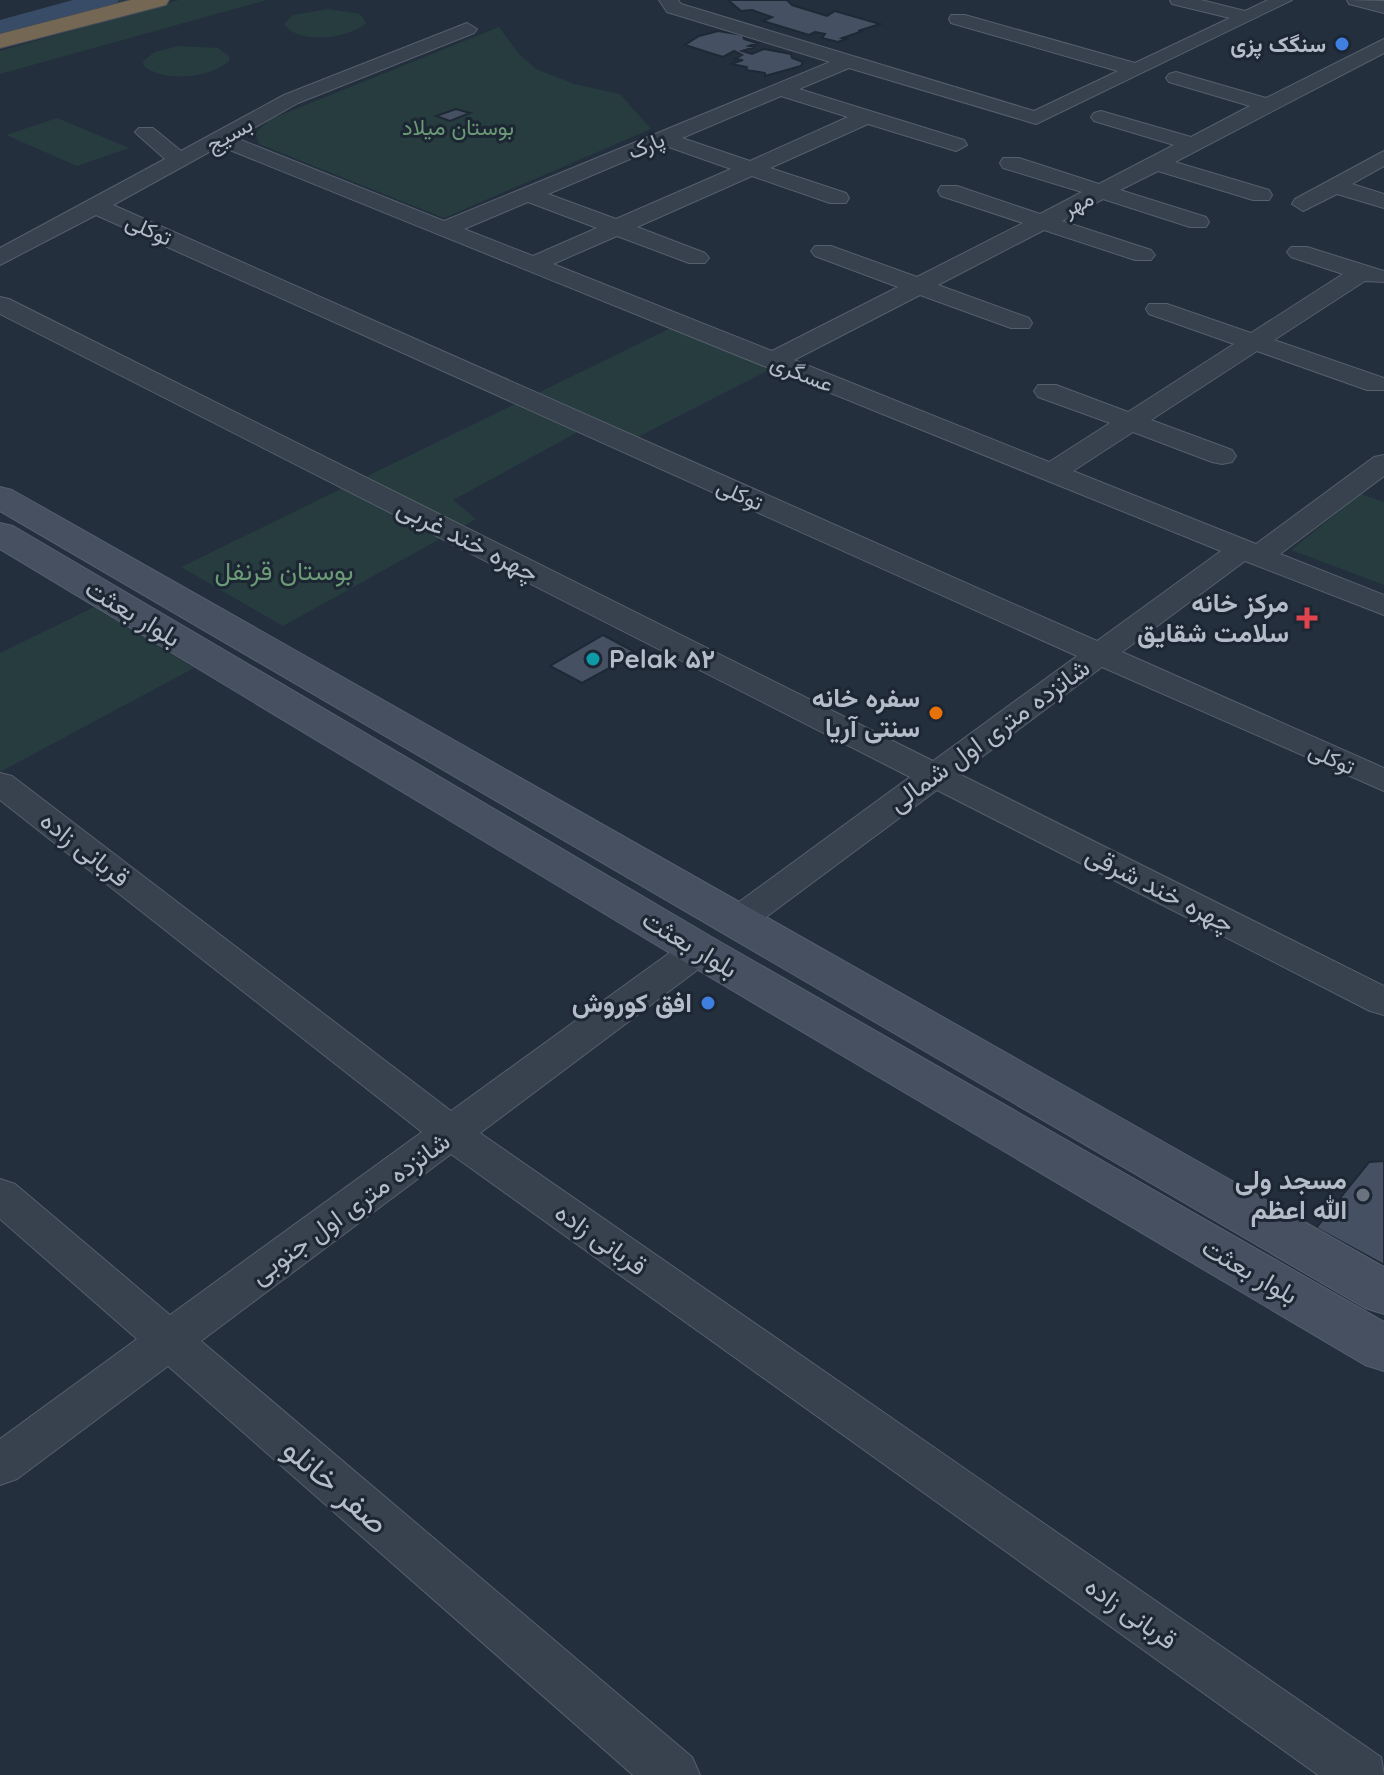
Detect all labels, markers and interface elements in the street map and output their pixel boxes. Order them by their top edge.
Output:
place label: سنگک پزی [1230,30,1326,60]
marker: سنگک پزی [1333,35,1351,53]
street label: بسیج [201,110,258,159]
park label: بوستان میلاد [402,113,514,141]
street label: پارک [623,125,669,166]
street label: مهر [1057,183,1098,223]
street label: توکلی [122,207,177,252]
street label: عسگری [766,348,838,398]
street label: توکلی [713,472,768,517]
street label: چهره خند غربی [391,490,545,591]
park label: بوستان قرنفل [214,554,354,587]
street label: بلوار بعثت [80,571,187,654]
place label: مرکز خانه سلامت شقایق [1137,586,1289,649]
marker: مرکز خانه سلامت شقایق [1296,607,1318,629]
place label: Pelak ۵۲ [609,642,715,675]
marker: Pelak ۵۲ [584,650,602,668]
street label: شانزده متری اول شمالی [882,650,1096,819]
place label: سفره خانه سنتی آریا [812,681,920,744]
marker: سفره خانه سنتی آریا [927,704,945,722]
street label: توکلی [1305,736,1360,781]
street label: قربانی زاده [34,803,137,894]
street label: چهره خند شرقی [1080,837,1240,942]
street label: بلوار بعثت [637,902,744,985]
place label: افق کوروش [572,986,692,1019]
marker: افق کوروش [699,994,717,1012]
street label: شانزده متری اول جنوبی [243,1124,456,1291]
place label: مسجد ولی الله اعظم [1235,1163,1347,1227]
marker: مسجد ولی الله اعظم [1354,1186,1372,1204]
street label: قربانی زاده [549,1195,654,1282]
street label: بلوار بعثت [1196,1230,1304,1311]
street label: صفر خانلو [275,1428,398,1543]
street label: قربانی زاده [1079,1569,1184,1656]

